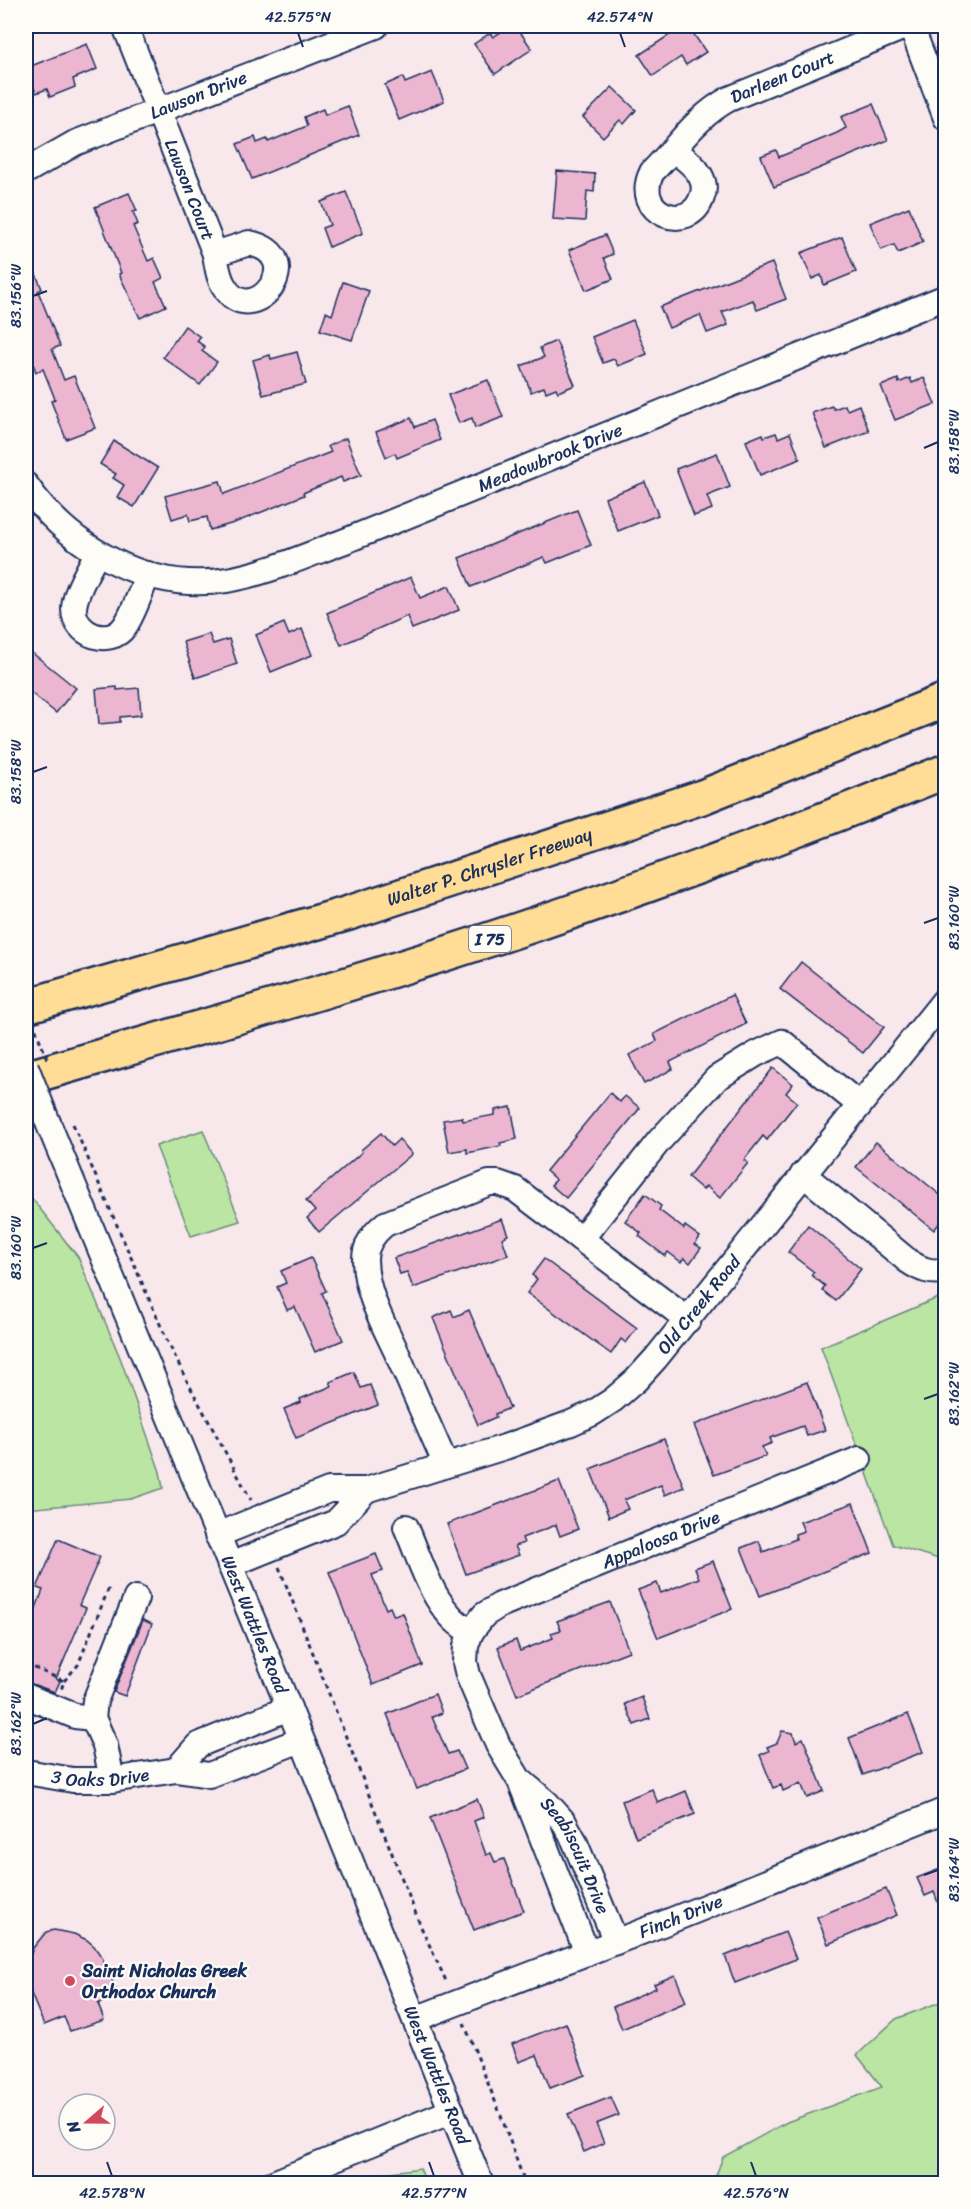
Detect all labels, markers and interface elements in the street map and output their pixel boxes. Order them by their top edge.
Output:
text: 42.575°N [265,4,332,30]
text: 42.574°N [587,4,654,30]
street label: Darleen Court [725,41,839,113]
street label: Lawson Drive [145,61,252,128]
street label: Lawson Court [155,134,224,245]
text: 83.156°W [3,264,29,328]
text: 83.158°W [941,409,967,474]
street label: Meadowbrook Drive [473,414,628,502]
text: 83.158°W [3,739,29,804]
street label: Walter P. Chrysler Freeway [383,818,597,916]
text: 83.160°W [941,885,967,950]
road number: I 75 [469,926,511,952]
text: 83.160°W [3,1215,29,1280]
street label: Old Creek Road [649,1247,750,1362]
text: 83.162°W [941,1362,967,1426]
street label: Appaloosa Drive [596,1501,725,1578]
street label: West Wattles Road [212,1550,298,1700]
text: 83.162°W [3,1692,29,1756]
street label: 3 Oaks Drive [49,1758,152,1797]
street label: Seabiscuit Drive [532,1789,619,1919]
text: 83.164°W [941,1838,967,1902]
street label: Finch Drive [634,1885,728,1947]
place label: Saint Nicholas Greek Orthodox Church [81,1955,247,2008]
marker: Saint Nicholas Greek Orthodox Church [63,1974,77,1988]
street label: West Wattles Road [395,2000,480,2151]
north arrow [57,2092,117,2152]
text: N [58,2116,89,2138]
text: 42.578°N [79,2180,146,2206]
text: 42.577°N [401,2180,467,2206]
text: 42.576°N [723,2180,789,2206]

